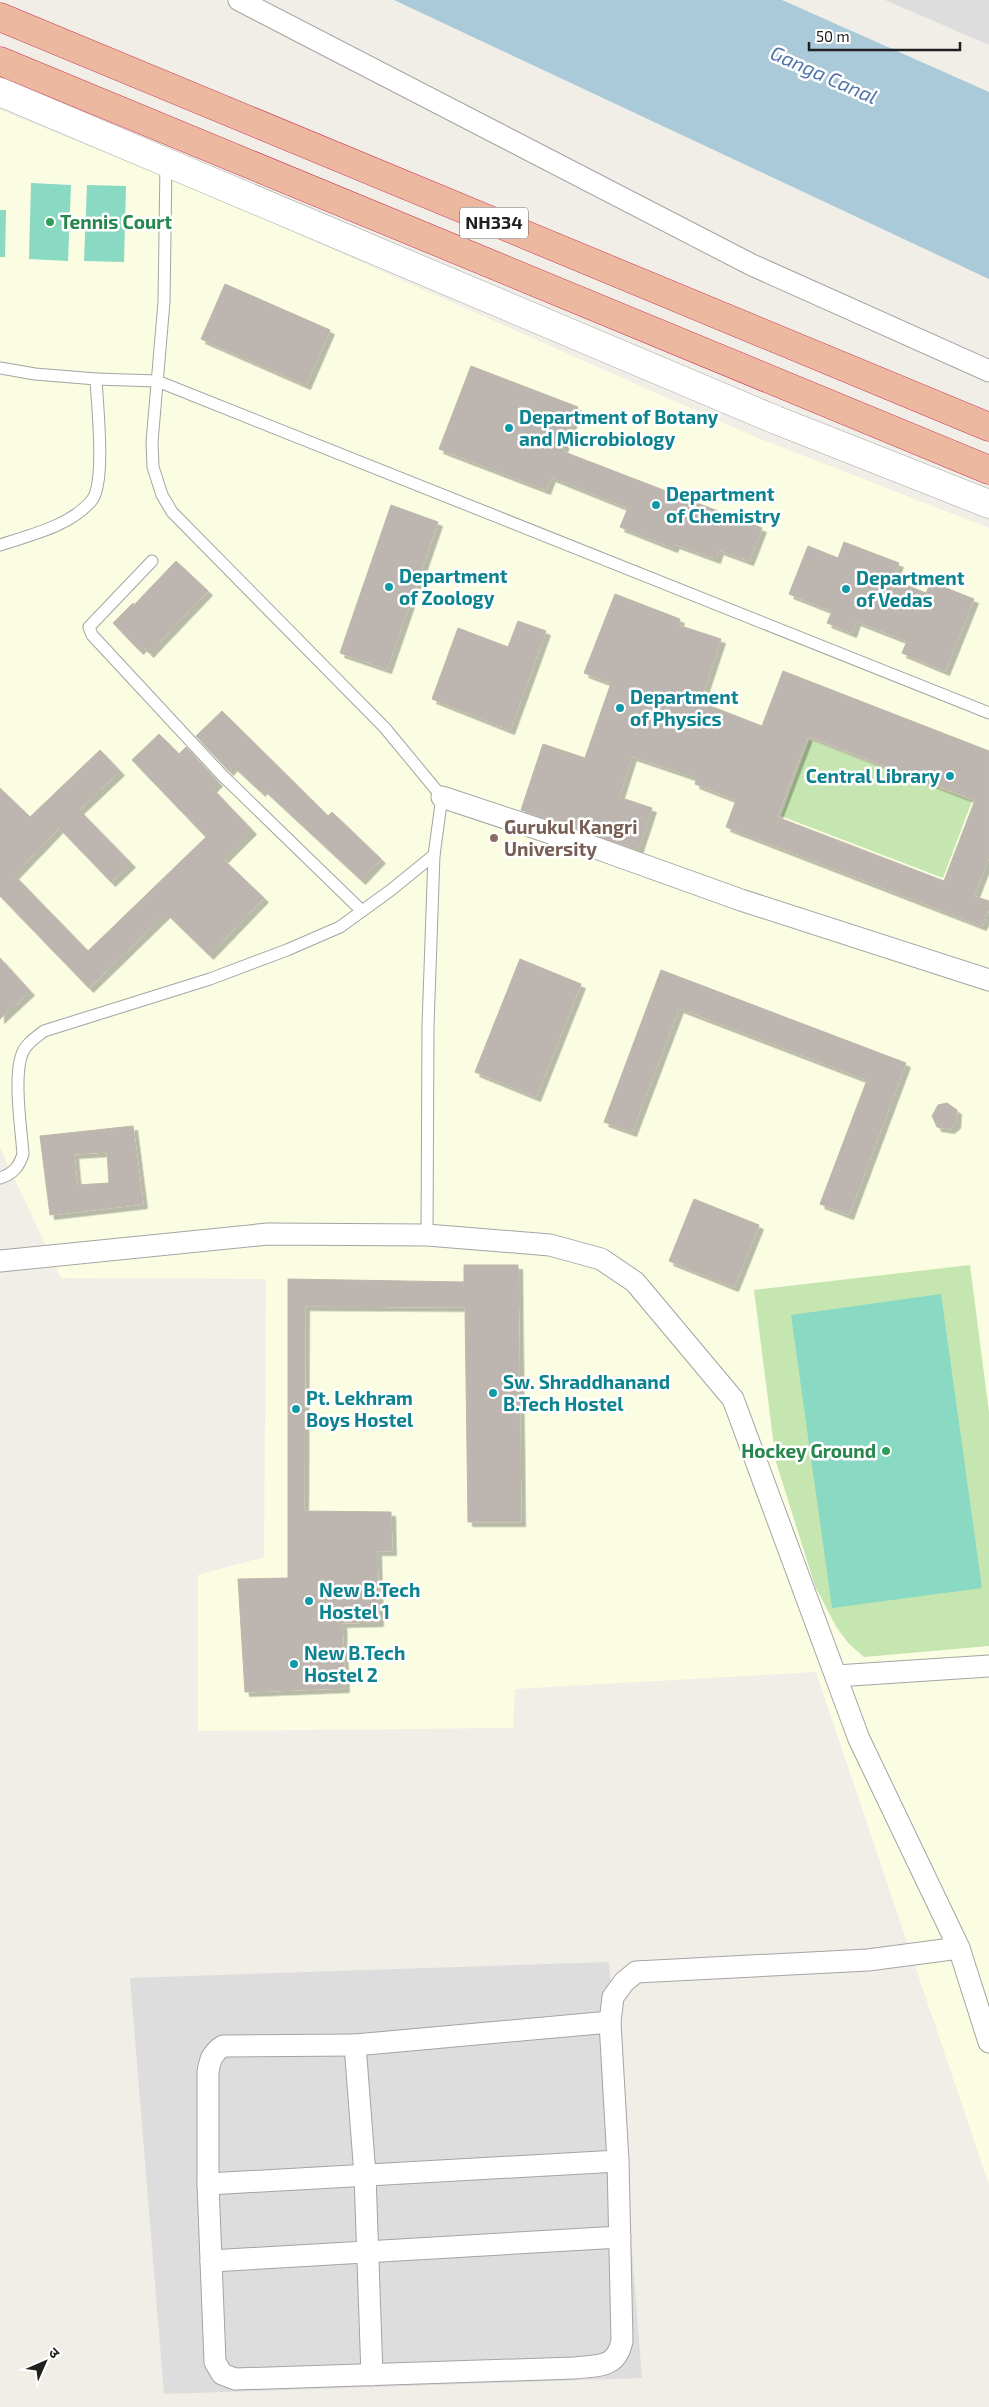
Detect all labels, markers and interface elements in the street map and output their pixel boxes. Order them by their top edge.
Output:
scale bar [809,20,960,52]
text: 50 m [816,27,850,45]
water label: Ganga Canal [767,40,882,108]
road number: NH334 [460,208,528,238]
place label: Tennis Court [60,210,172,233]
marker: Tennis Court [44,216,56,228]
place label: Department of Botany and Microbiology [519,405,719,451]
marker: Department of Botany and Microbiology [503,422,515,434]
place label: Department of Chemistry [666,482,781,528]
marker: Department of Chemistry [650,499,662,511]
place label: Department of Zoology [399,564,508,610]
place label: Department of Vedas [856,566,965,611]
marker: Department of Zoology [383,581,395,593]
marker: Department of Vedas [840,583,852,595]
place label: Department of Physics [630,685,739,731]
marker: Department of Physics [614,702,626,714]
place label: Central Library [806,764,940,788]
marker: Central Library [944,770,956,782]
place label: Gurukul Kangri University [504,815,637,861]
marker: Gurukul Kangri University [488,832,500,844]
place label: Sw. Shraddhanand B.Tech Hostel [503,1370,670,1415]
place label: Pt. Lekhram Boys Hostel [306,1386,414,1432]
marker: Sw. Shraddhanand B.Tech Hostel [487,1387,499,1399]
marker: Pt. Lekhram Boys Hostel [290,1403,302,1415]
place label: Hockey Ground [741,1439,876,1463]
marker: Hockey Ground [880,1445,892,1457]
place label: New B.Tech Hostel 1 [319,1578,420,1623]
marker: New B.Tech Hostel 1 [303,1595,315,1607]
place label: New B.Tech Hostel 2 [304,1641,405,1686]
marker: New B.Tech Hostel 2 [288,1658,300,1670]
north arrow [20,2337,70,2387]
text: उ [46,2344,64,2362]

